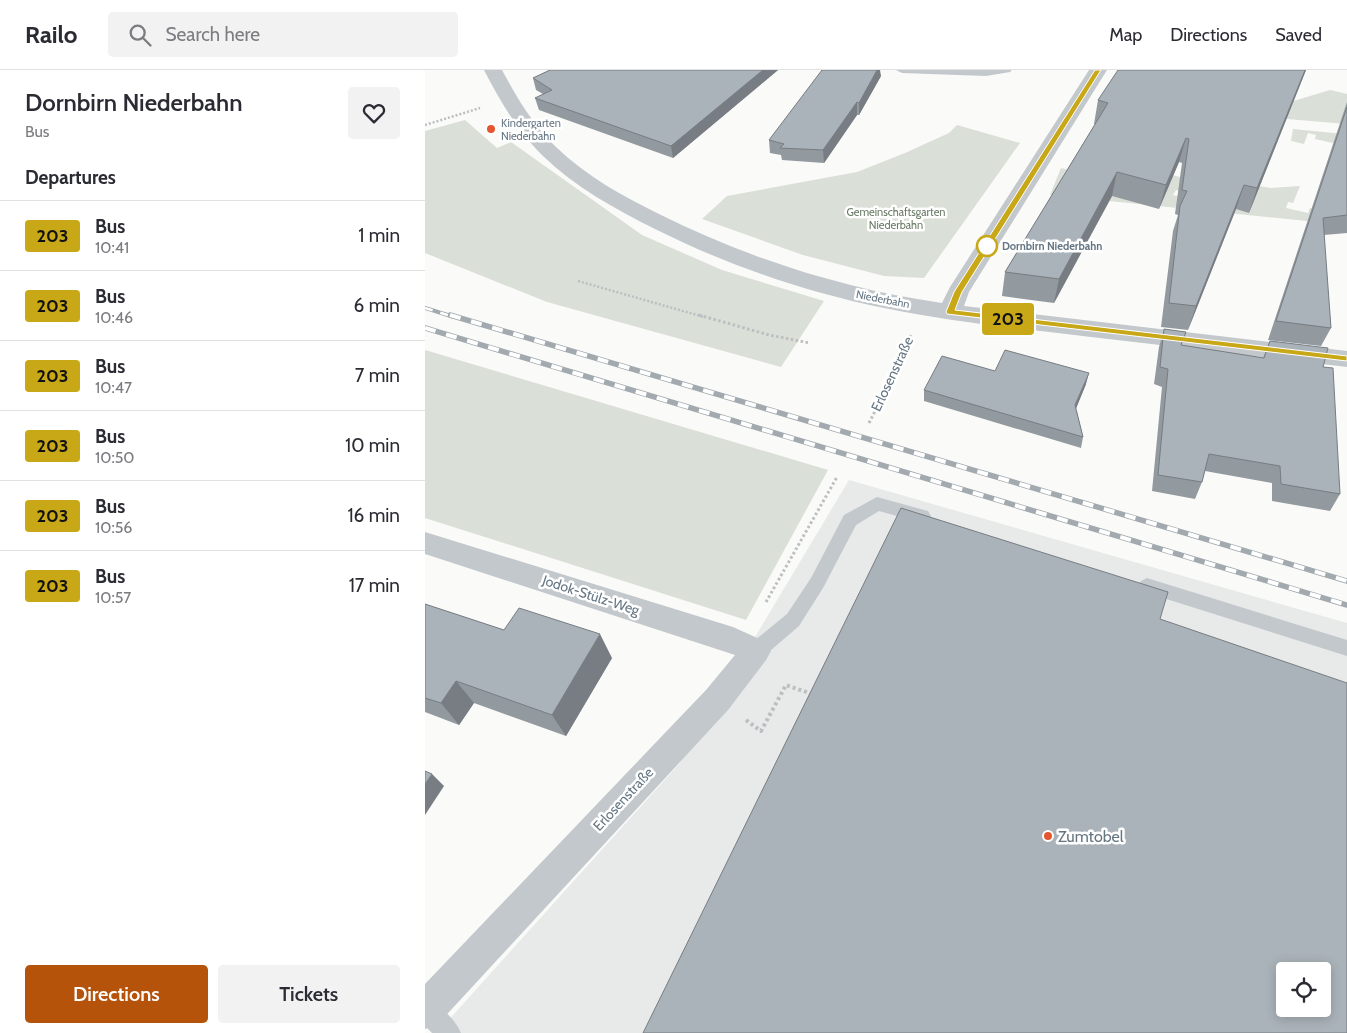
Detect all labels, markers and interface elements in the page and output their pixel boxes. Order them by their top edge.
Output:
search box [108,12,458,57]
text: Railo [25,20,78,49]
icon: search [126,21,154,49]
text: Search here [166,23,260,46]
text: Map [1109,24,1142,46]
text: Directions [1170,24,1247,46]
text: Saved [1275,24,1322,46]
button: heart [348,87,400,139]
text: Dornbirn Niederbahn [25,88,242,117]
place label: Kindergarten Niederbahn [501,116,561,143]
text: Bus [25,122,49,141]
marker: Kindergarten Niederbahn [485,123,497,135]
text: Departures [25,166,116,189]
park label: Gemeinschaftsgarten Niederbahn [846,205,946,232]
text: Bus [95,215,125,238]
text: 1 min [358,224,400,247]
text: 203 [37,225,68,247]
marker: Dornbirn Niederbahn [976,235,998,257]
text: 10:41 [95,238,129,257]
place label: Dornbirn Niederbahn [1002,239,1102,253]
text: Bus [95,285,125,308]
street label: Niederbahn [855,287,911,311]
text: 6 min [354,294,400,317]
text: 203 [37,295,68,317]
line badge: 203 [979,303,1037,335]
text: 10:46 [95,308,133,327]
text: 203 [992,308,1024,330]
street label: Erlosenstraße [867,334,917,414]
text: Bus [95,355,125,378]
text: 7 min [355,364,400,387]
text: 203 [37,365,68,387]
text: 10:47 [95,378,132,397]
text: Bus [95,425,125,448]
text: 10 min [345,434,400,457]
text: 203 [37,435,68,457]
text: 10:50 [95,448,135,467]
text: Bus [95,495,125,518]
text: 16 min [347,504,400,527]
text: 203 [37,505,68,527]
text: 10:56 [95,518,132,537]
text: Bus [95,565,125,588]
street label: Jodok-Stülz-Weg [539,571,643,619]
text: 17 min [349,574,400,597]
text: 203 [37,575,68,597]
text: 10:57 [95,588,131,607]
street label: Erlosenstraße [589,763,657,835]
place label: Zumtobel [1058,827,1124,846]
marker: Zumtobel [1042,830,1054,842]
map controls [1276,962,1331,1017]
button: locate [1276,962,1331,1017]
button: Directions [25,965,208,1023]
button: Tickets [218,965,400,1023]

